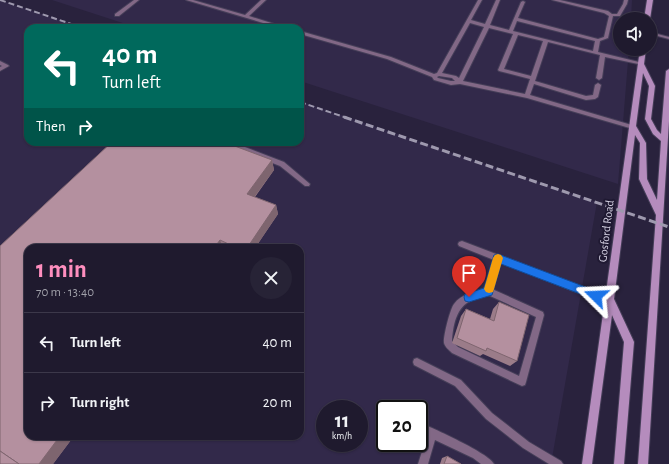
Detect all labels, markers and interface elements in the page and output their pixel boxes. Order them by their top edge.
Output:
map controls [613,12,657,56]
button: sound [613,12,657,56]
icon: left [36,40,88,92]
text: 40 m [102,41,158,69]
text: Turn left [102,74,161,92]
icon: right [74,116,96,138]
text: Then [36,119,66,134]
street label: Gosford Road [596,199,616,263]
pin [452,256,486,297]
button: close [250,257,292,299]
text: 1 min [36,258,87,282]
icon: arrive [458,262,480,284]
position arrow [575,275,617,317]
text: 70 m · 13:40 [36,286,94,299]
icon: left [36,332,58,354]
text: Turn left [70,335,121,350]
text: 40 m [262,335,292,350]
icon: right [36,392,58,414]
text: Turn right [70,395,129,410]
text: 20 m [263,395,292,410]
speed limit sign: 20 [376,400,428,452]
text: 11 [335,411,349,431]
text: km/h [332,431,352,441]

